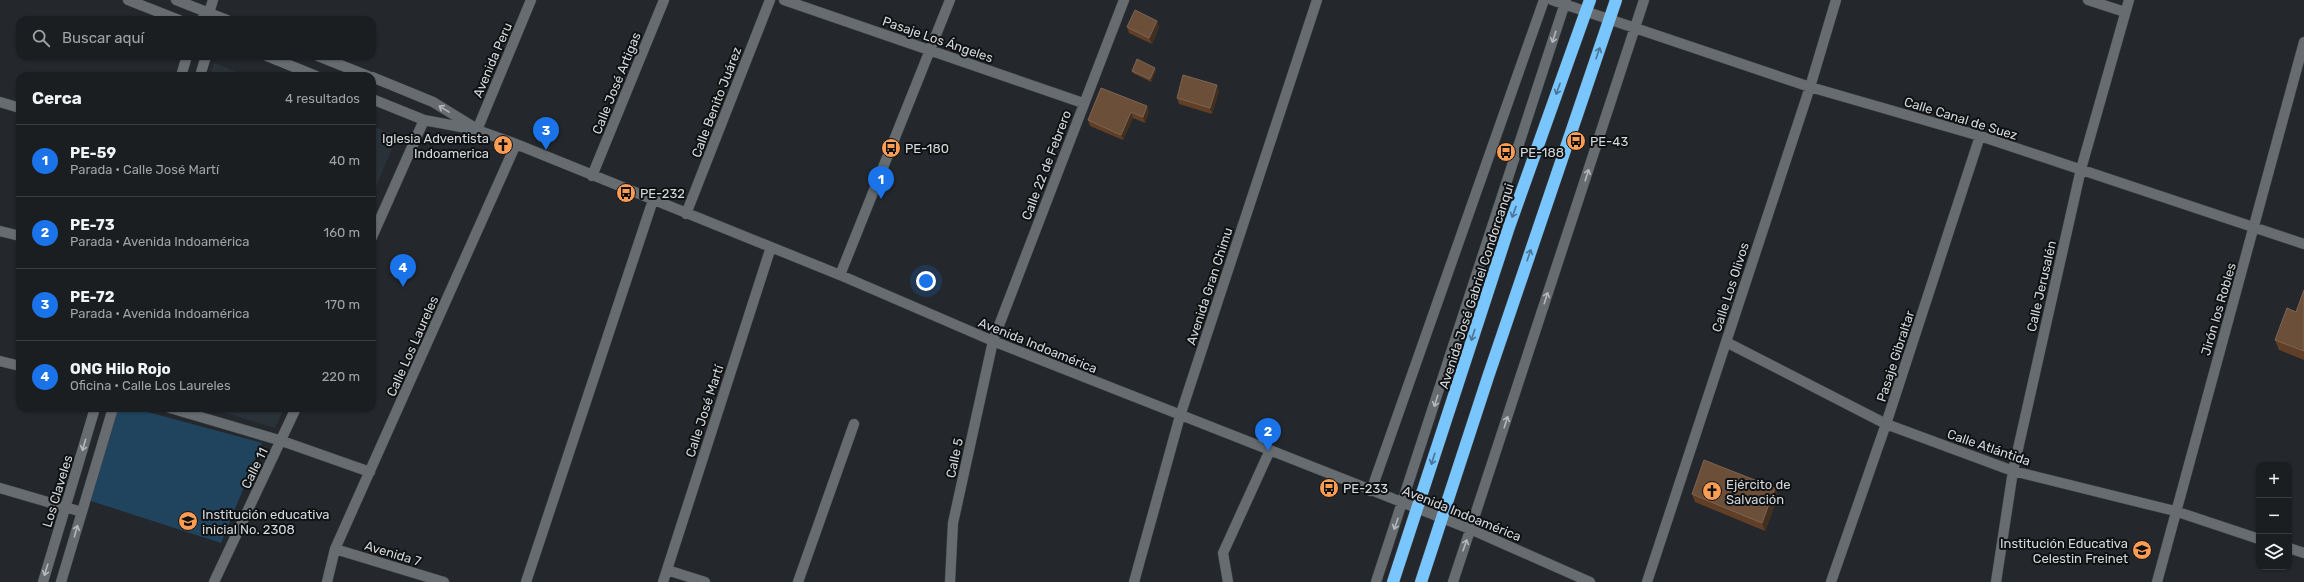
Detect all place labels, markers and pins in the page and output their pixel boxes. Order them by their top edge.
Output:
pin: 3 [533,117,559,150]
bus stop icon: PE-43 [1565,130,1587,152]
place label: Iglesia Adventista Indoamerica [382,131,489,161]
church icon: Iglesia Adventista Indoamerica [492,134,514,156]
place label: PE-43 [1590,134,1628,149]
bus stop icon: PE-180 [880,137,902,159]
place label: PE-180 [905,141,949,156]
bus stop icon: PE-188 [1495,141,1517,163]
place label: PE-188 [1520,145,1564,160]
pin: 1 [868,166,894,199]
bus stop icon: PE-232 [615,182,637,204]
place label: PE-232 [640,186,685,201]
pin: 4 [390,254,416,287]
pin: 2 [1255,418,1281,451]
bus stop icon: PE-233 [1318,477,1340,499]
place label: Ejército de Salvación [1726,477,1790,507]
church icon: Ejército de Salvación [1701,480,1723,502]
place label: PE-233 [1343,481,1388,496]
place label: Institución educativa inicial No. 2308 [202,507,330,537]
school or university icon: Institución educativa inicial No. 2308 [177,510,199,532]
place label: Institución Educativa Celestin Freinet [2000,536,2128,566]
school or university icon: Institución Educativa Celestin Freinet [2131,539,2153,561]

